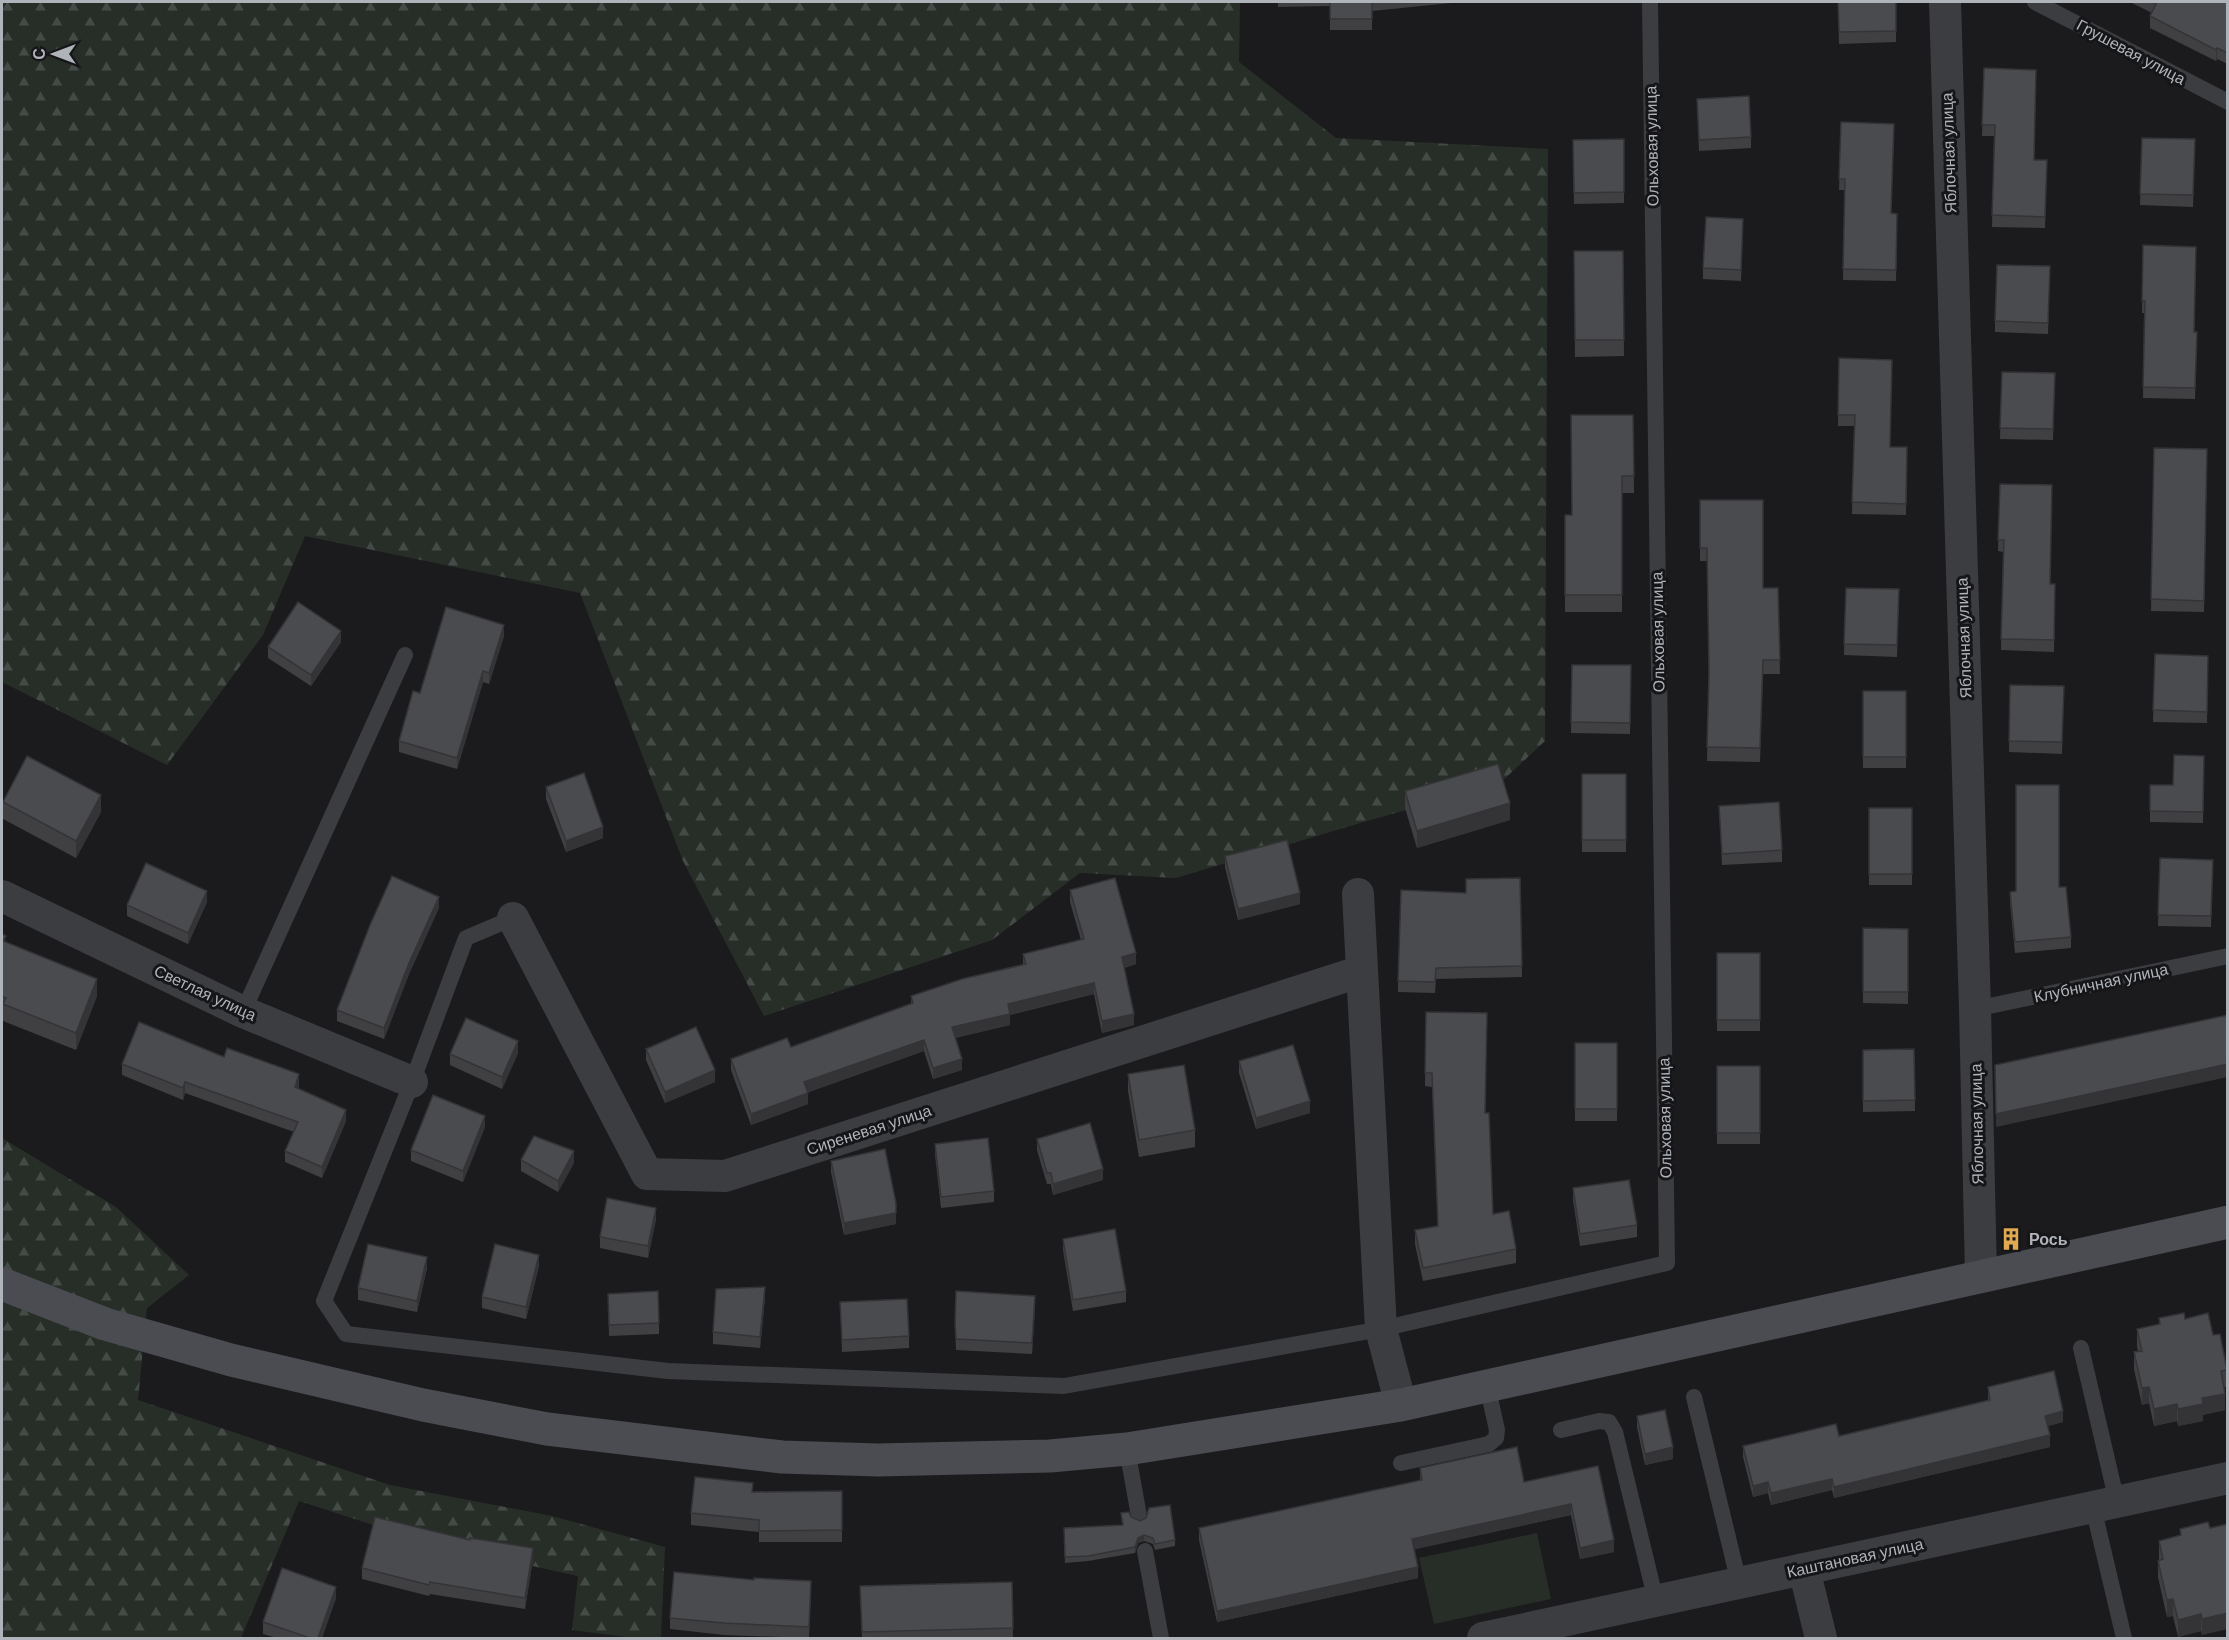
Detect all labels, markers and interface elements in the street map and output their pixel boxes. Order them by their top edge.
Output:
street label: Грушевая улица [2073,14,2189,90]
north arrow [24,24,84,84]
text: С [29,48,50,60]
street label: Ольховая улица [1640,85,1664,207]
street label: Яблочная улица [1936,92,1962,214]
street label: Ольховая улица [1646,571,1670,693]
street label: Яблочная улица [1951,577,1977,699]
street label: Клубничная улица [2032,958,2170,1007]
street label: Светлая улица [151,960,260,1026]
street label: Ольховая улица [1653,1057,1677,1179]
street label: Яблочная улица [1965,1063,1989,1185]
street label: Сиреневая улица [804,1100,934,1160]
building icon: Рось [1998,1226,2024,1252]
place label: Рось [2029,1229,2068,1250]
street label: Каштановая улица [1785,1533,1925,1583]

